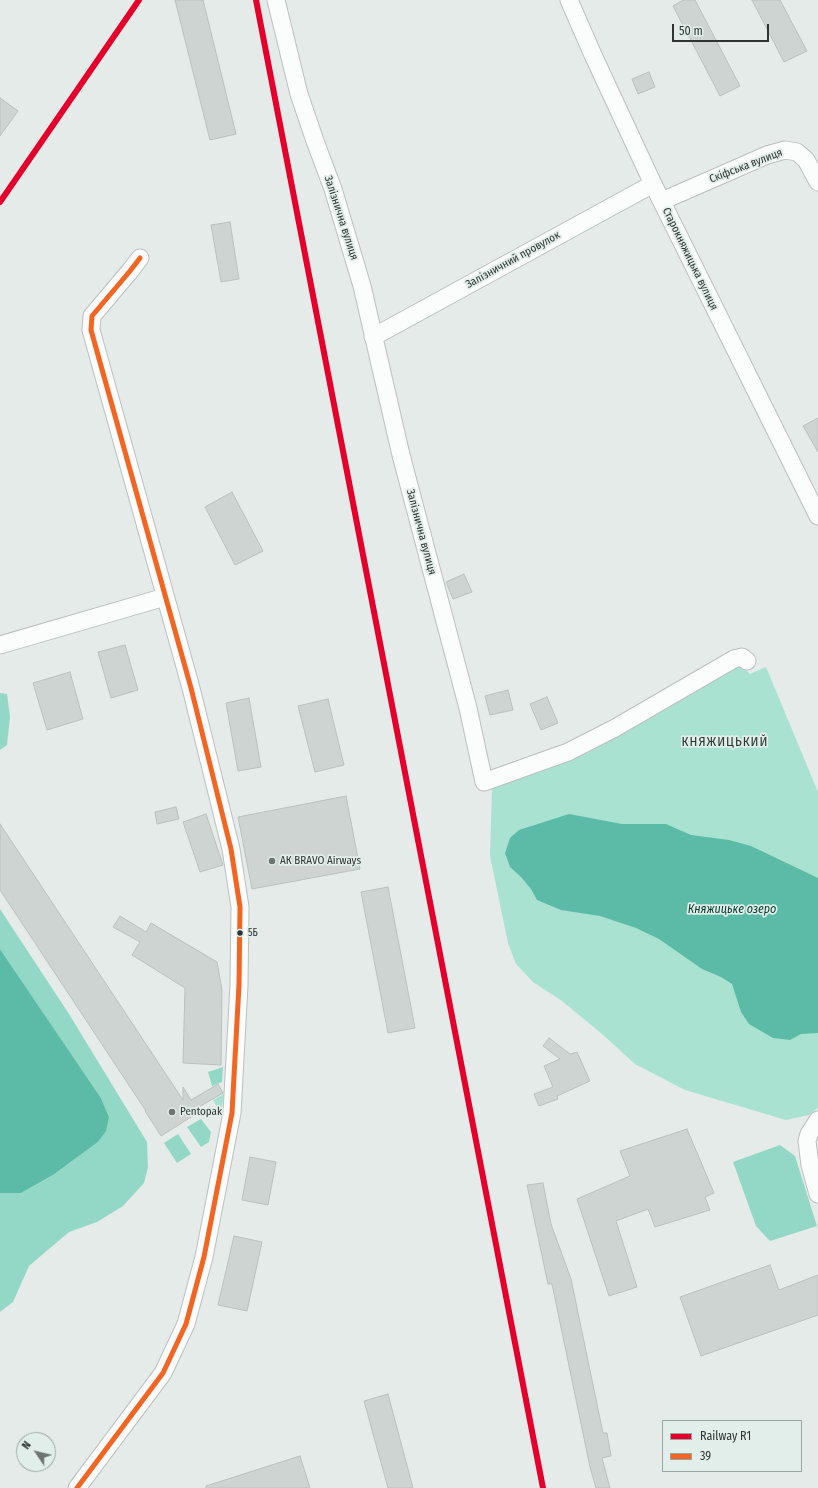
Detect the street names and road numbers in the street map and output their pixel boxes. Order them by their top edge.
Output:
street label: Скіфська вулиця [708,146,784,186]
street label: Залізнична вулиця [321,174,361,262]
street label: Старокняжицька вулиця [659,206,721,312]
street label: Залізничний провулок [464,229,562,291]
street label: Залізнична вулиця [403,488,439,576]

